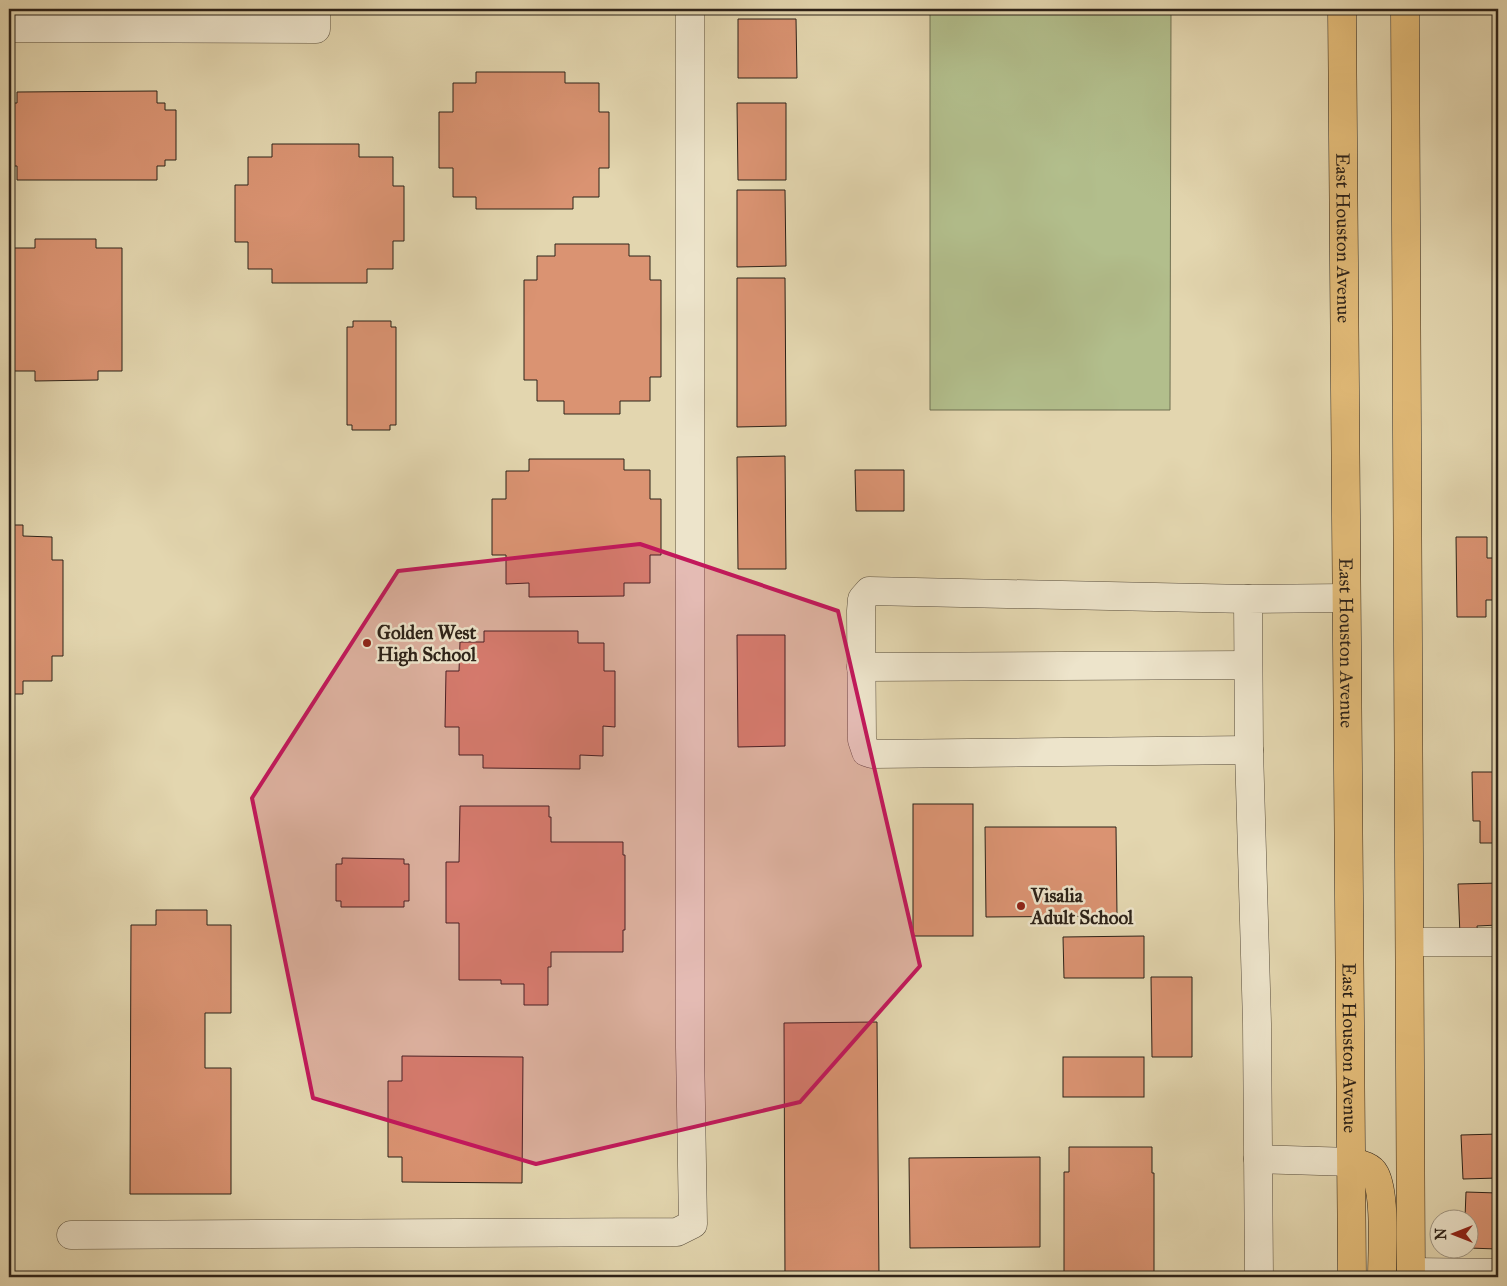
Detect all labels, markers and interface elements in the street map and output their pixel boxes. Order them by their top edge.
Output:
street label: East Houston Avenue [1331,153,1355,323]
street label: East Houston Avenue [1334,558,1359,728]
place label: Golden West High School [377,621,477,667]
marker: Golden West High School [361,637,373,649]
place label: Visalia Adult School [1029,884,1134,929]
marker: Visalia Adult School [1015,900,1027,912]
street label: East Houston Avenue [1338,963,1362,1133]
north arrow [1430,1208,1480,1258]
text: N [1433,1228,1450,1240]

